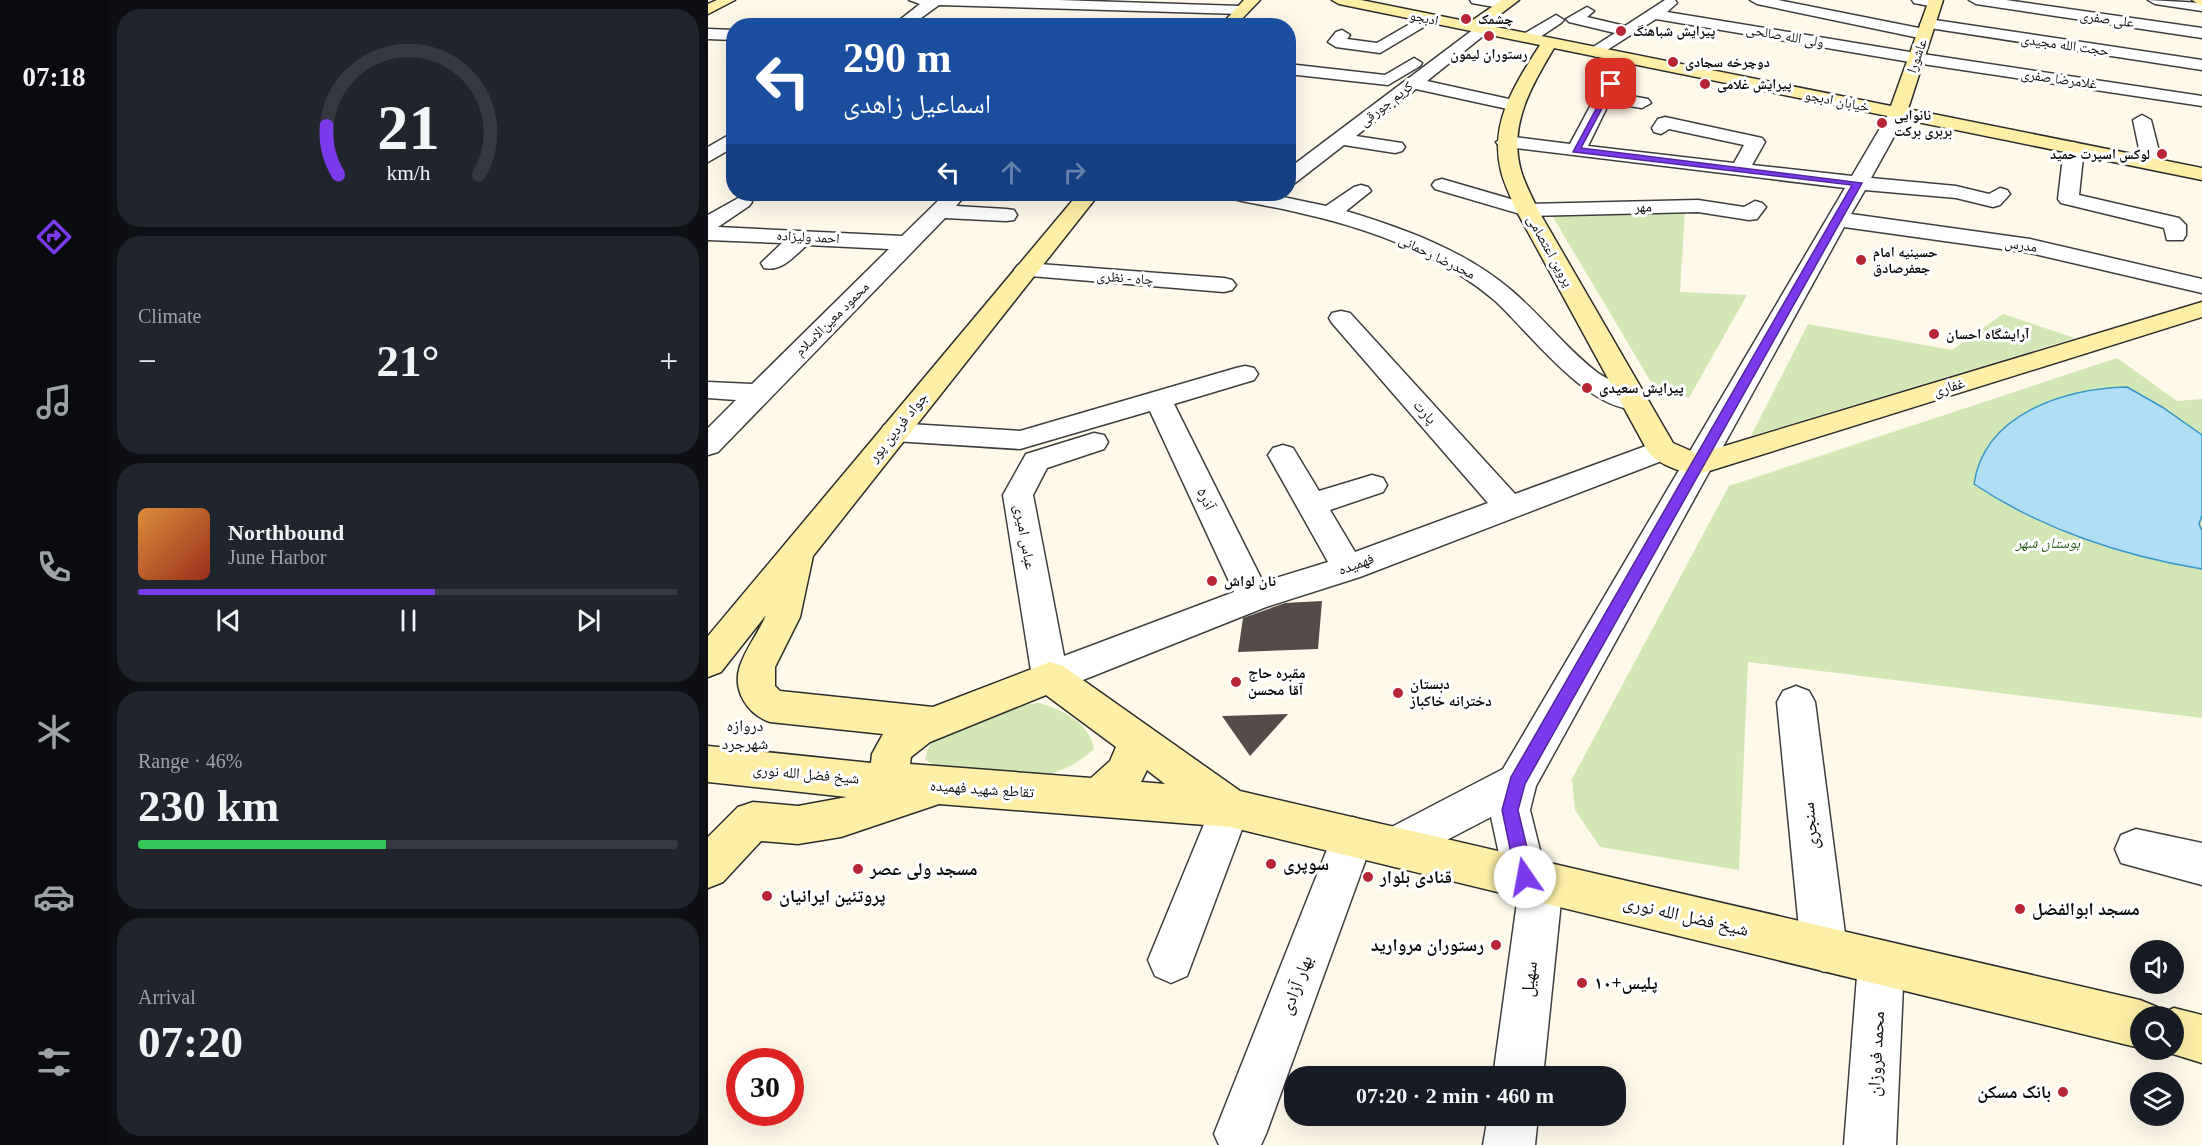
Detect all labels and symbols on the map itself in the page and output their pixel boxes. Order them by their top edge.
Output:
street label: ادبجو [1408,8,1440,29]
street label: علی صفری [2079,8,2135,31]
marker: چشمک [1459,12,1473,26]
place label: چشمک [1478,12,1513,27]
street label: ولی الله صالحی [1745,22,1825,51]
marker: پیرایش شباهنگ [1614,24,1628,38]
place label: پیرایش شباهنگ [1633,24,1715,40]
marker: رستوران لیمون [1482,29,1496,43]
street label: حجت الله مجیدی [2020,31,2110,60]
street label: عاشورا [1904,37,1931,75]
place label: رستوران لیمون [1450,47,1528,63]
marker: دوچرخه سجادی [1666,55,1680,69]
place label: دوچرخه سجادی [1685,55,1770,71]
pin [1585,58,1636,109]
street label: غلامرضا صفری [2020,66,2098,93]
marker: پیرایش غلامی [1698,77,1712,91]
place label: پیرایش غلامی [1717,77,1792,93]
street label: کریم جورقی [1356,78,1417,131]
street label: خیابان ادبجو [1803,87,1871,116]
place label: نانوایی بربری برکت [1894,108,1952,140]
marker: نانوایی بربری برکت [1875,116,1889,130]
place label: لوکس اسپرت حمید [2050,147,2150,163]
marker: لوکس اسپرت حمید [2155,147,2169,161]
street label: مهر [1633,199,1652,216]
street label: پروین اعتصامی [1523,213,1576,290]
street label: احمد ولیزاده [776,228,840,247]
street label: محدرضا رحمانی [1396,232,1478,283]
street label: مدرس [2004,235,2038,256]
place label: حسینیه امام جعفرصادق [1873,245,1938,277]
marker: حسینیه امام جعفرصادق [1854,253,1868,267]
street label: چاه - نظری [1096,269,1154,288]
street label: محمود معین‌الاسلام [792,279,873,360]
marker: آرایشگاه احسان [1927,327,1941,341]
place label: آرایشگاه احسان [1946,327,2029,343]
street label: غفاری [1931,375,1968,401]
place label: پیرایش سعیدی [1599,380,1684,397]
marker: پیرایش سعیدی [1580,381,1594,395]
street label: جواد فردین پور [865,389,933,467]
street label: پارت [1409,397,1440,428]
street label: آذر۵ [1193,485,1219,514]
street label: عباس امیری [1009,503,1039,572]
park label: بوستان شهر [2015,535,2081,552]
street label: فهمیده [1336,550,1376,579]
place label: نان لواش [1224,573,1276,590]
marker: نان لواش [1205,574,1219,588]
place label: مقبره حاج آقا محسن [1248,665,1306,699]
marker: مقبره حاج آقا محسن [1229,675,1243,689]
place label: دبستان دخترانه خاکباز [1409,676,1492,710]
marker: دبستان دخترانه خاکباز [1391,686,1405,700]
district label: دروازه شهرجرد [722,717,768,753]
street label: شیخ فضل الله نوری [752,761,860,789]
street label: تقاطع شهید فهمیده [929,777,1035,803]
street label: سنجری [1798,801,1823,851]
position arrow [1493,845,1557,909]
place label: سوپری [1283,854,1329,875]
marker: سوپری [1264,857,1278,871]
place label: مسجد ولی عصر [869,859,978,880]
marker: مسجد ولی عصر [851,862,865,876]
place label: قنادی بلوار [1379,867,1452,888]
marker: قنادی بلوار [1361,870,1375,884]
place label: پروتئین ایرانیان [779,886,885,907]
marker: پروتئین ایرانیان [760,889,774,903]
street label: شیخ فضل الله نوری [1621,892,1751,942]
place label: مسجد ابوالفضل [2032,899,2140,920]
marker: مسجد ابوالفضل [2013,902,2027,916]
place label: رستوران مروارید [1371,935,1484,956]
marker: رستوران مروارید [1489,938,1503,952]
street label: بهار آزادی [1276,952,1317,1018]
street label: سهیل [1517,960,1542,998]
place label: پلیس+۱۰ [1594,973,1658,994]
marker: پلیس+۱۰ [1575,976,1589,990]
street label: محمد فروزان [1864,1011,1889,1097]
speed limit sign: 30 [726,1048,804,1126]
place label: بانک مسکن [1977,1082,2051,1103]
marker: بانک مسکن [2056,1085,2070,1099]

